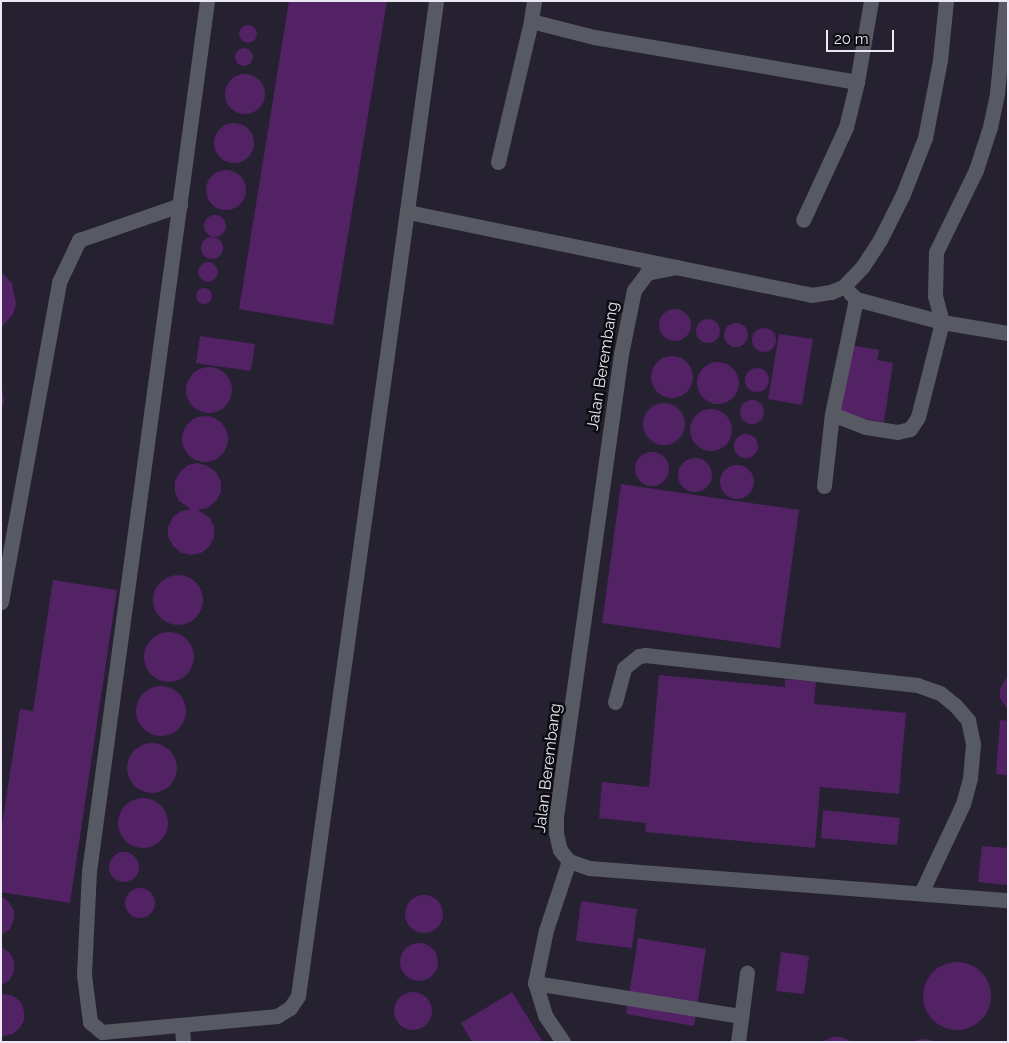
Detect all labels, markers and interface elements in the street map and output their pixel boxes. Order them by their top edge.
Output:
scale bar [829,20,896,52]
text: 20 m [834,30,869,48]
street label: Jalan Berembang [583,300,623,432]
street label: Jalan Berembang [531,702,565,834]

